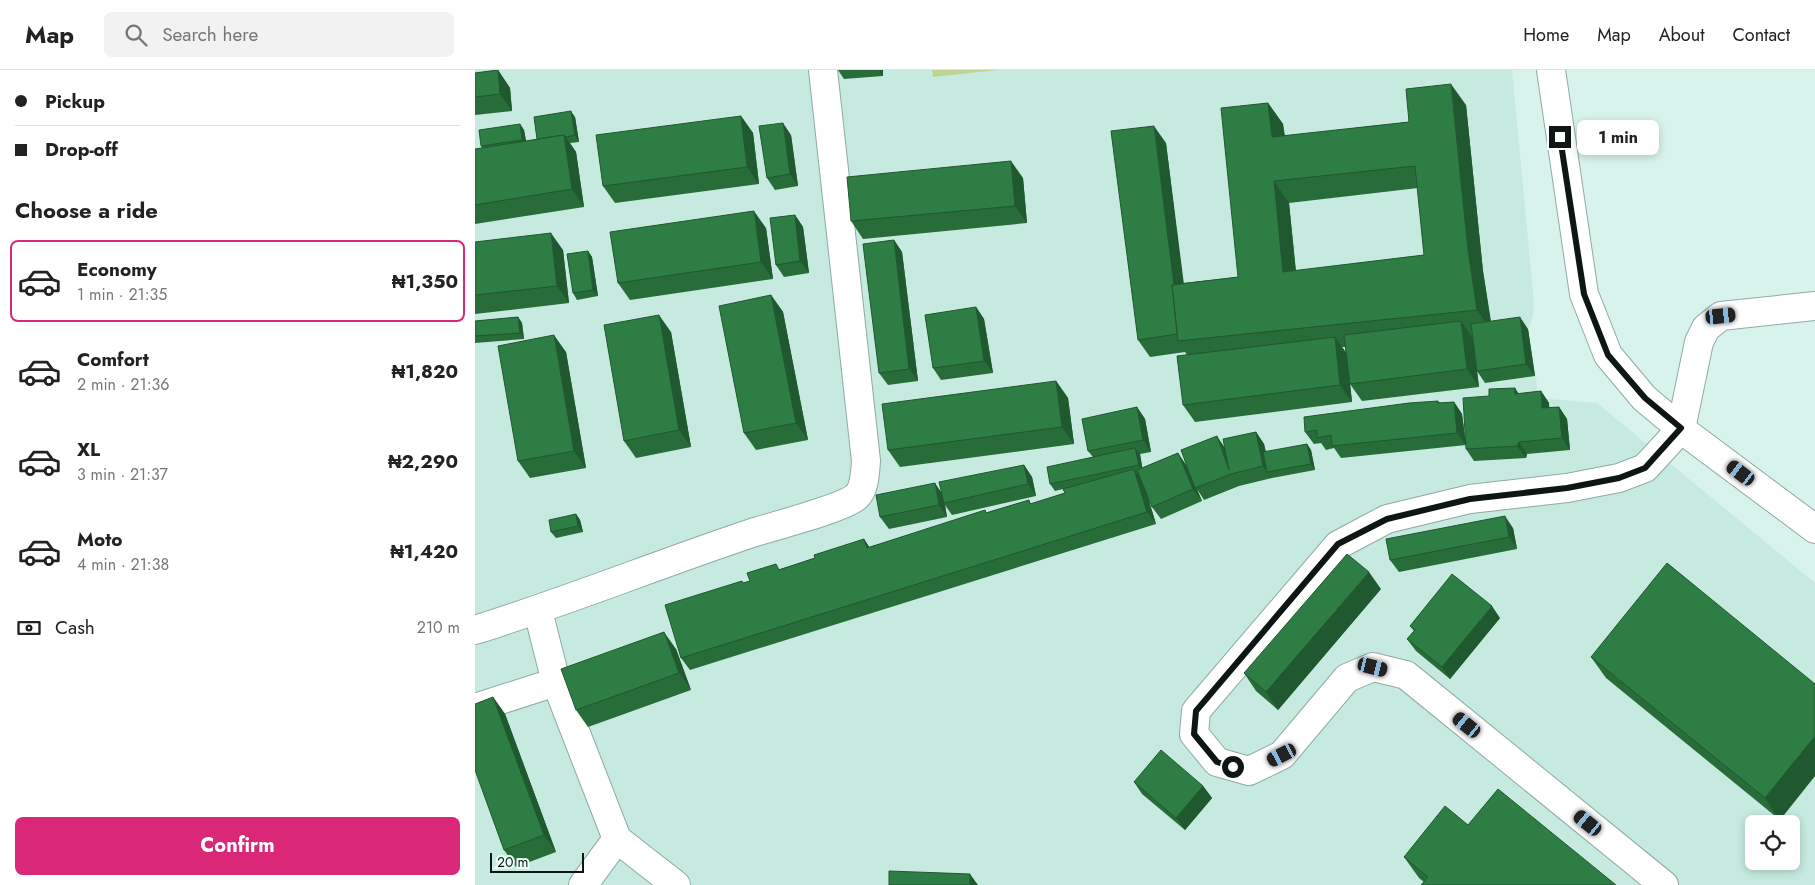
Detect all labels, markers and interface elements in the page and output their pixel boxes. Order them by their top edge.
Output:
search box [104,12,454,57]
text: Map [25,17,74,52]
icon: search [122,21,150,49]
text: Search here [162,21,258,48]
text: Home [1523,22,1569,48]
text: Map [1597,22,1631,48]
text: About [1659,22,1704,48]
text: Contact [1732,22,1790,48]
text: Pickup [45,88,105,115]
callout: 1 min [1577,120,1660,154]
route end [1549,126,1571,148]
text: 1 min [1598,126,1638,149]
text: Drop-off [45,136,118,163]
text: Choose a ride [15,194,158,226]
text: Economy [77,256,157,283]
icon: car [17,259,62,304]
text: ₦1,350 [392,268,458,295]
text: 1 min · 21:35 [77,283,167,306]
car [1705,307,1736,325]
text: Comfort [77,346,149,373]
icon: car [17,349,62,394]
text: ₦1,820 [391,358,458,385]
text: 2 min · 21:36 [77,373,169,396]
text: XL [77,436,100,463]
icon: car [17,439,62,484]
text: ₦2,290 [388,448,458,475]
car [1724,458,1757,488]
text: 3 min · 21:37 [77,463,168,486]
text: Moto [77,526,122,553]
icon: car [17,529,62,574]
text: ₦1,420 [390,538,458,565]
text: 4 min · 21:38 [77,553,169,576]
icon: cash [15,614,43,642]
text: Cash [55,614,95,641]
text: 210 m [417,616,460,639]
car [1356,656,1389,678]
car [1450,710,1483,740]
car [1265,742,1298,768]
route start [1222,756,1244,778]
car [1571,808,1604,838]
map controls [1745,815,1800,870]
button: locate [1745,815,1800,870]
button: Confirm [15,817,460,875]
scale bar [490,850,584,873]
text: 20 m [497,852,529,872]

